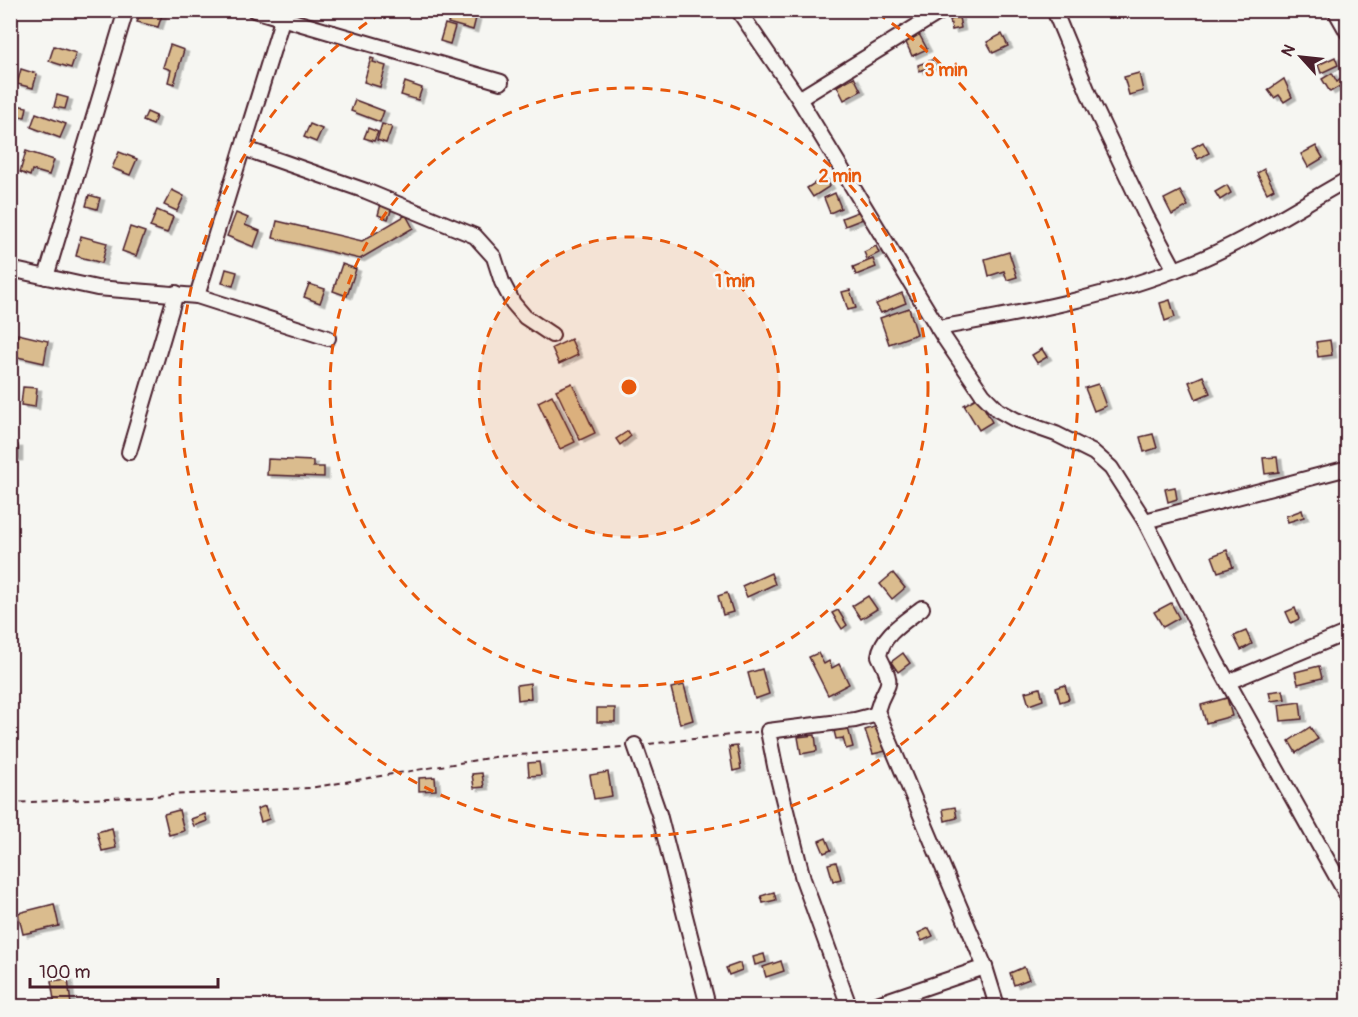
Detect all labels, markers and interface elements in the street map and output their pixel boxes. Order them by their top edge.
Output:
north arrow [1271,27,1331,87]
text: N [1277,41,1300,60]
text: 3 min [924,59,968,82]
text: 2 min [818,165,862,188]
text: 1 min [715,270,755,293]
centre of rings [619,377,639,397]
scale bar [30,951,218,989]
text: 100 m [39,961,91,984]

